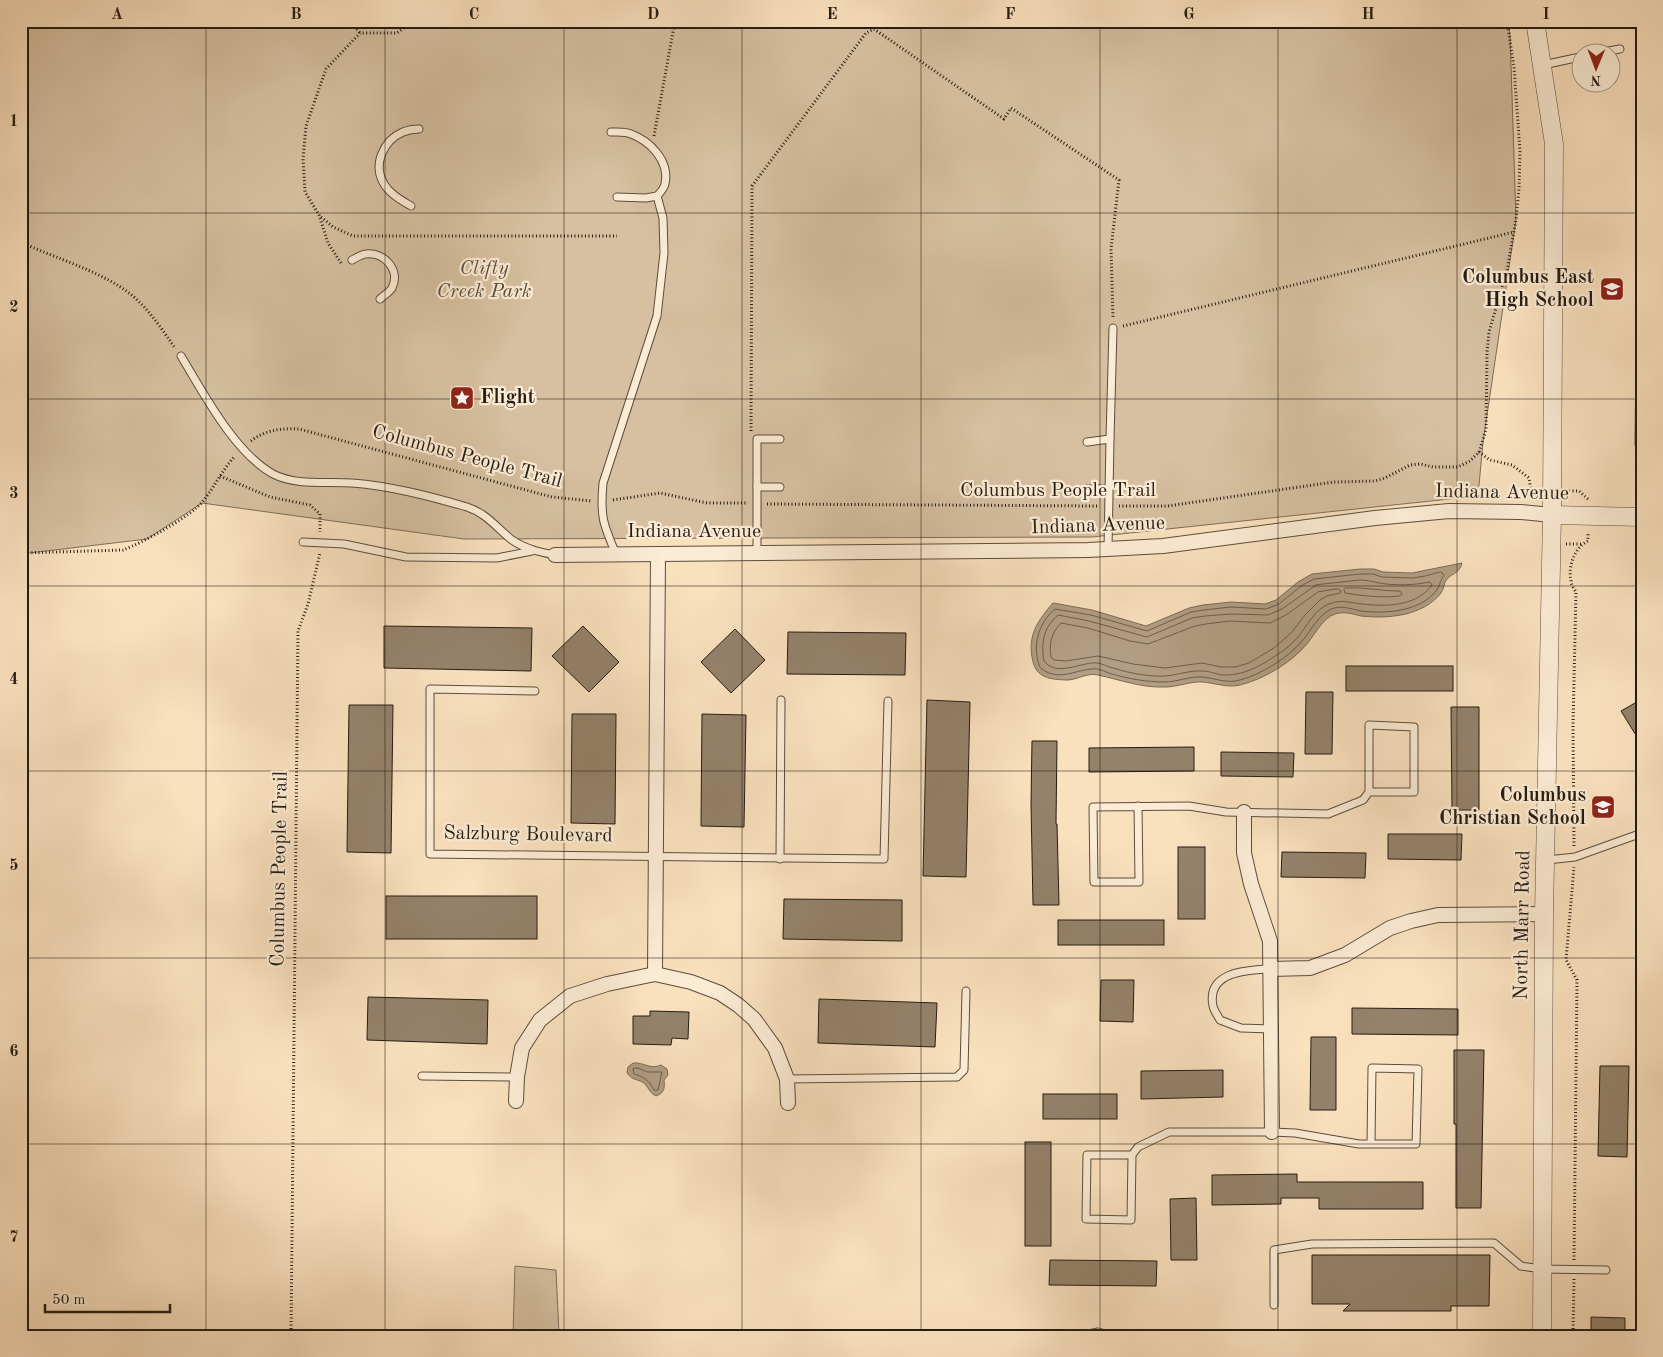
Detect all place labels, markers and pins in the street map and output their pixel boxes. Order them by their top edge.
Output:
place label: Columbus East High School [1462,268,1594,311]
school or university icon: Columbus East High School [1599,276,1625,302]
place icon: Flight [449,385,475,411]
place label: Flight [480,388,535,408]
place label: Columbus Christian School [1439,786,1586,829]
school or university icon: Columbus Christian School [1590,794,1616,820]

